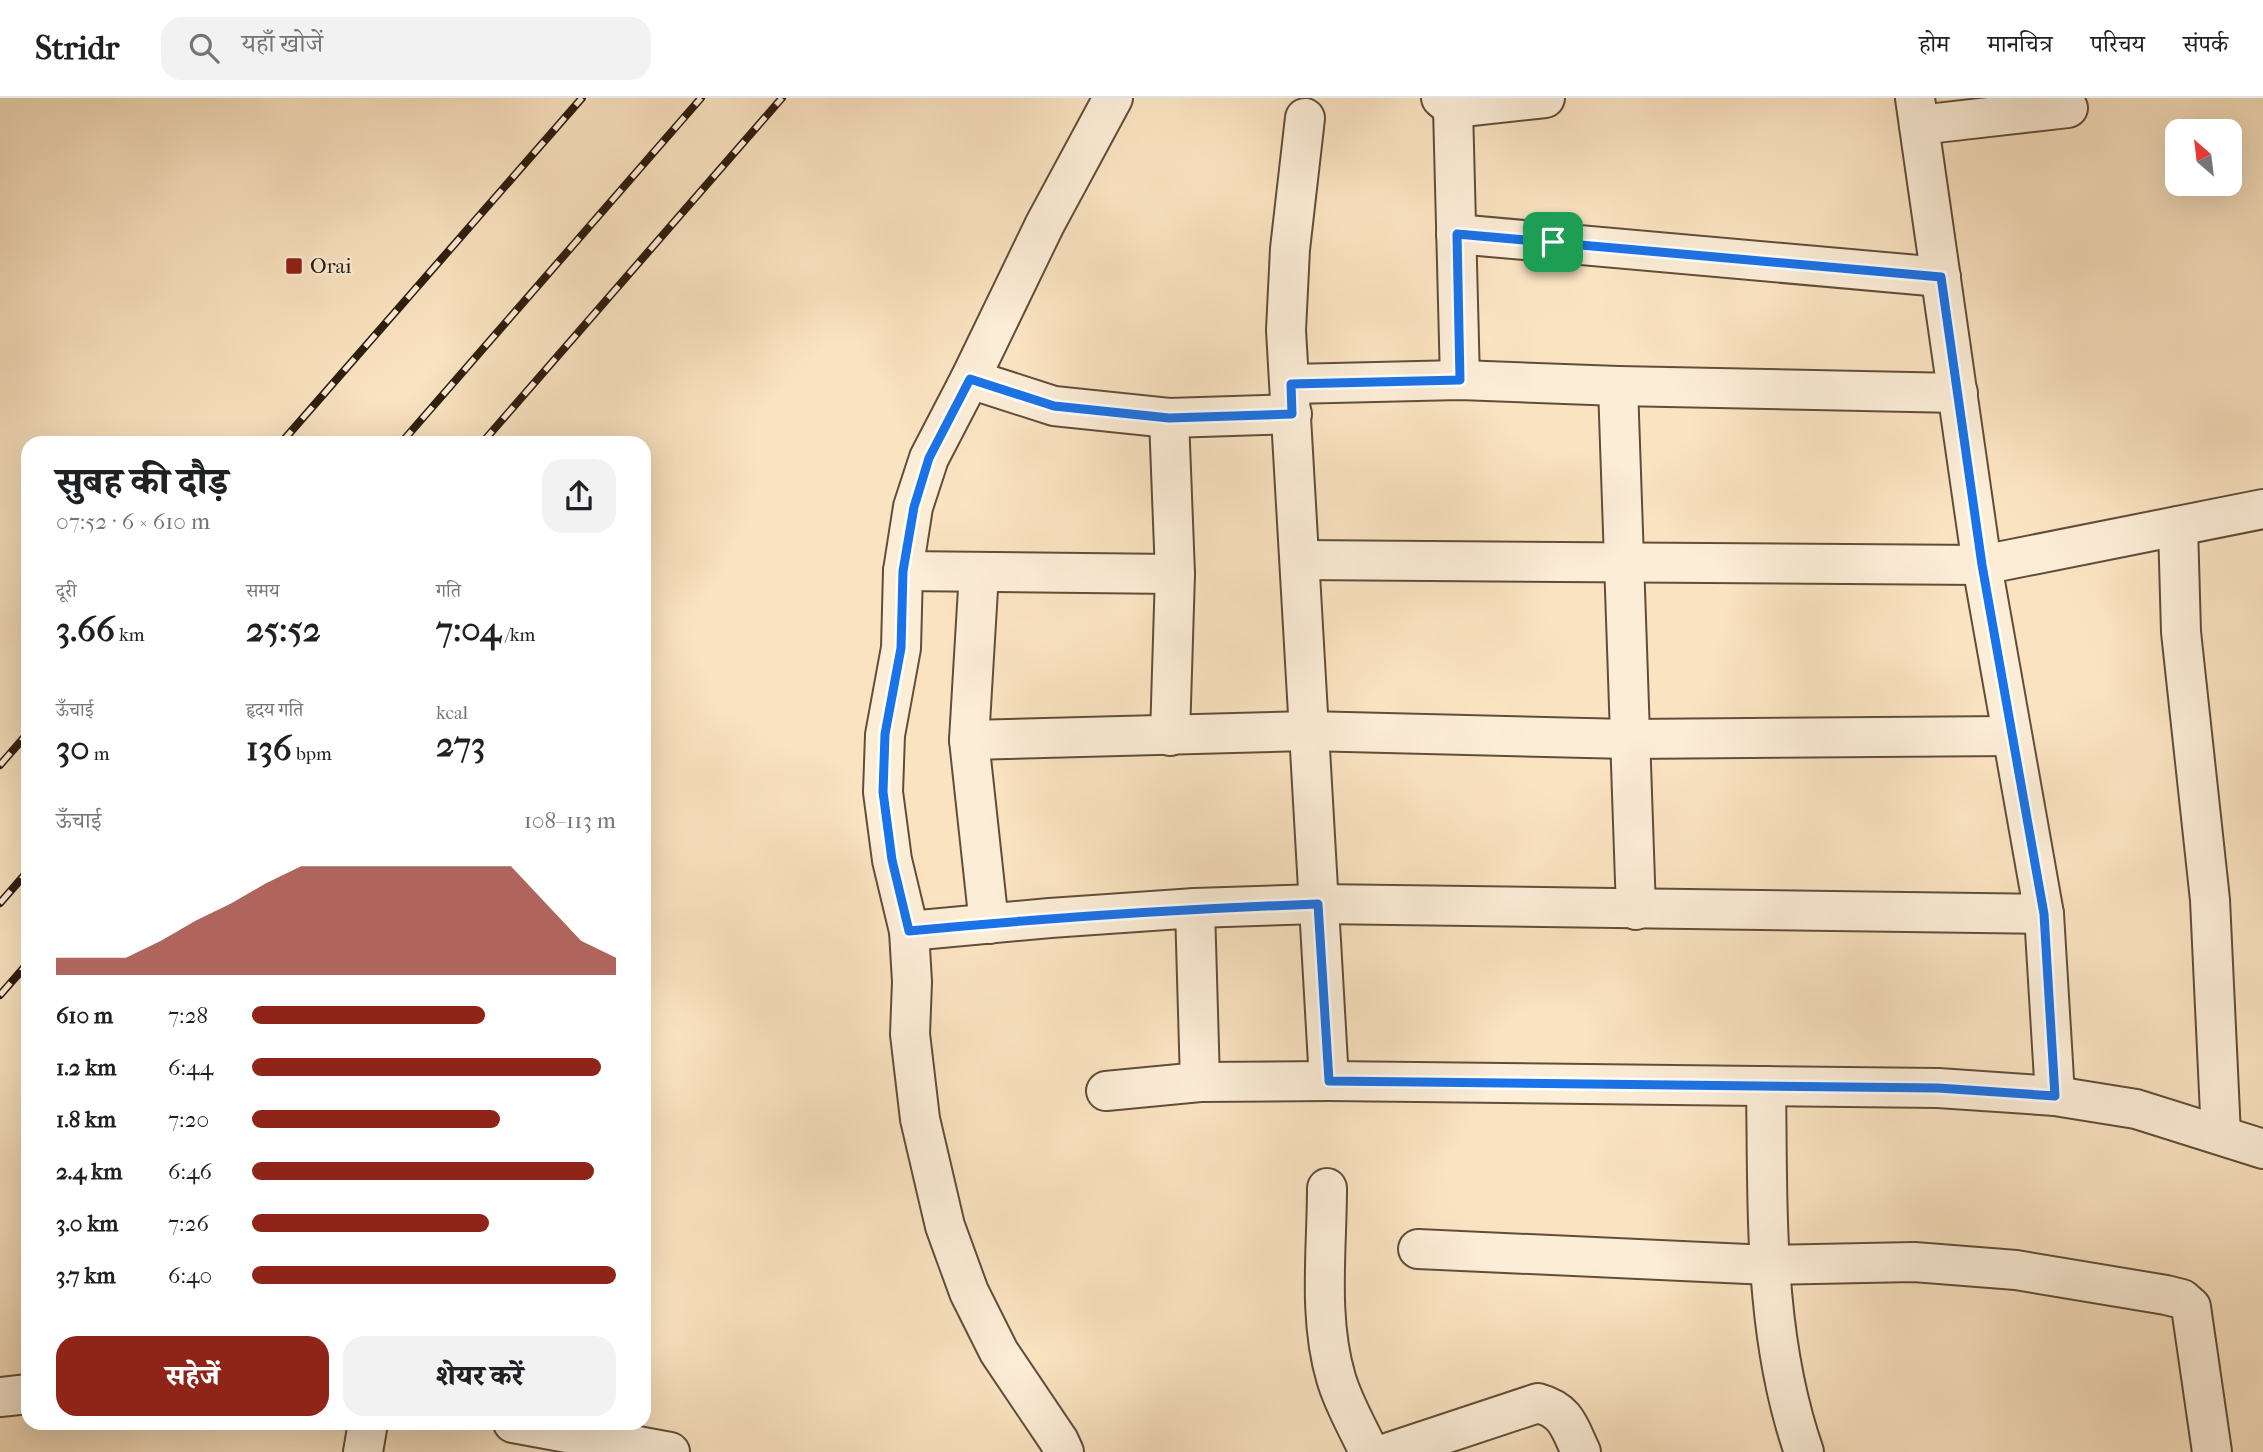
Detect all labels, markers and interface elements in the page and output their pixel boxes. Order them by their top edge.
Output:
search box [161,17,651,80]
text: यहाँ खोजें [241,28,323,59]
text: Stridr [35,29,119,68]
icon: search [185,29,223,67]
text: होम [1919,30,1949,58]
text: मानचित्र [1987,30,2053,58]
text: परिचय [2091,30,2145,58]
text: संपर्क [2183,30,2228,58]
north arrow [2165,119,2242,196]
map controls [2165,119,2242,196]
pin [1523,212,1583,272]
icon: arrive [1534,223,1572,261]
place label: Orai [310,254,351,278]
marker: Orai [284,256,304,276]
text: सुबह की दौड़ [56,459,228,504]
button: share [542,459,616,533]
text: 07:52 · 6 × 610 m [56,508,210,535]
text: दूरी [56,580,77,602]
text: समय [246,580,279,602]
text: गति [436,580,461,602]
text: 3.66 [56,609,115,650]
text: 25:52 [246,609,321,650]
text: 7:04 [436,609,501,650]
text: km [115,624,145,646]
text: /km [501,624,535,646]
text: ऊँचाई [56,699,93,721]
text: हृदय गति [246,699,303,721]
text: kcal [436,702,468,724]
text: 273 [436,724,485,765]
text: 30 [56,728,90,769]
text: 136 [246,728,292,769]
text: m [90,743,110,765]
text: bpm [292,743,332,765]
text: ऊँचाई [56,807,101,834]
text: 108–113 m [524,807,616,834]
text: 610 m [56,1002,113,1029]
text: 7:28 [168,1002,208,1029]
text: 1.2 km [56,1054,116,1081]
text: 6:44 [168,1054,213,1081]
text: 1.8 km [56,1106,116,1133]
text: 7:20 [168,1106,209,1133]
text: 2.4 km [56,1158,122,1185]
text: 6:46 [168,1158,212,1185]
text: 3.0 km [56,1210,118,1237]
text: 7:26 [168,1210,209,1237]
text: 3.7 km [56,1262,116,1289]
text: 6:40 [168,1262,212,1289]
button: सहेजें [56,1336,329,1416]
button: शेयर करें [343,1336,616,1416]

